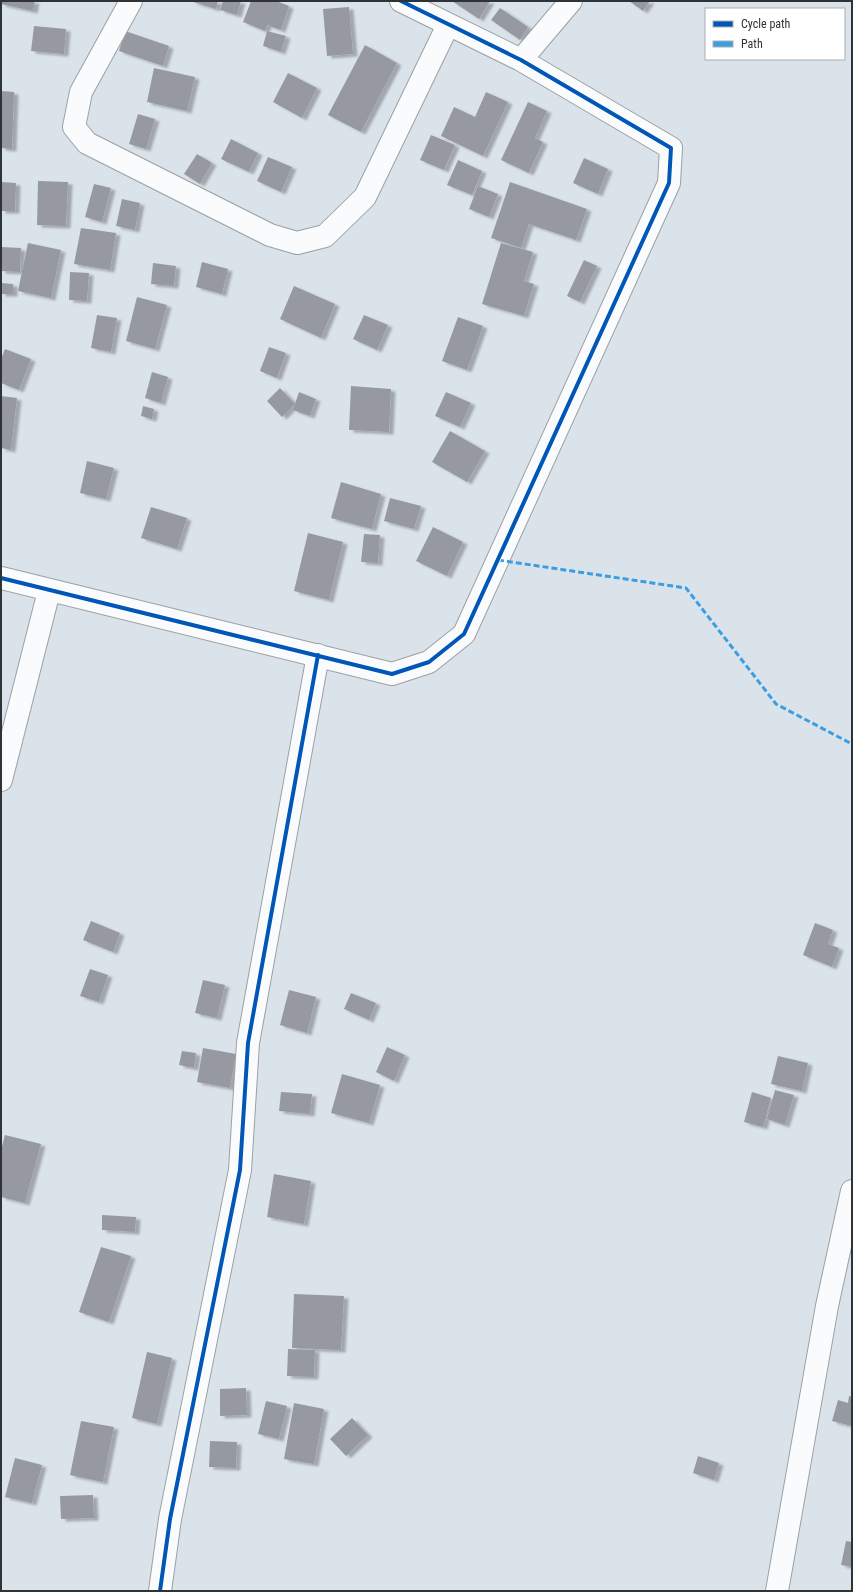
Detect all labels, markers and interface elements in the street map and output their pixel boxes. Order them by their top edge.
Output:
legend [705,8,845,60]
text: Cycle path [741,17,791,31]
text: Path [741,37,763,51]

